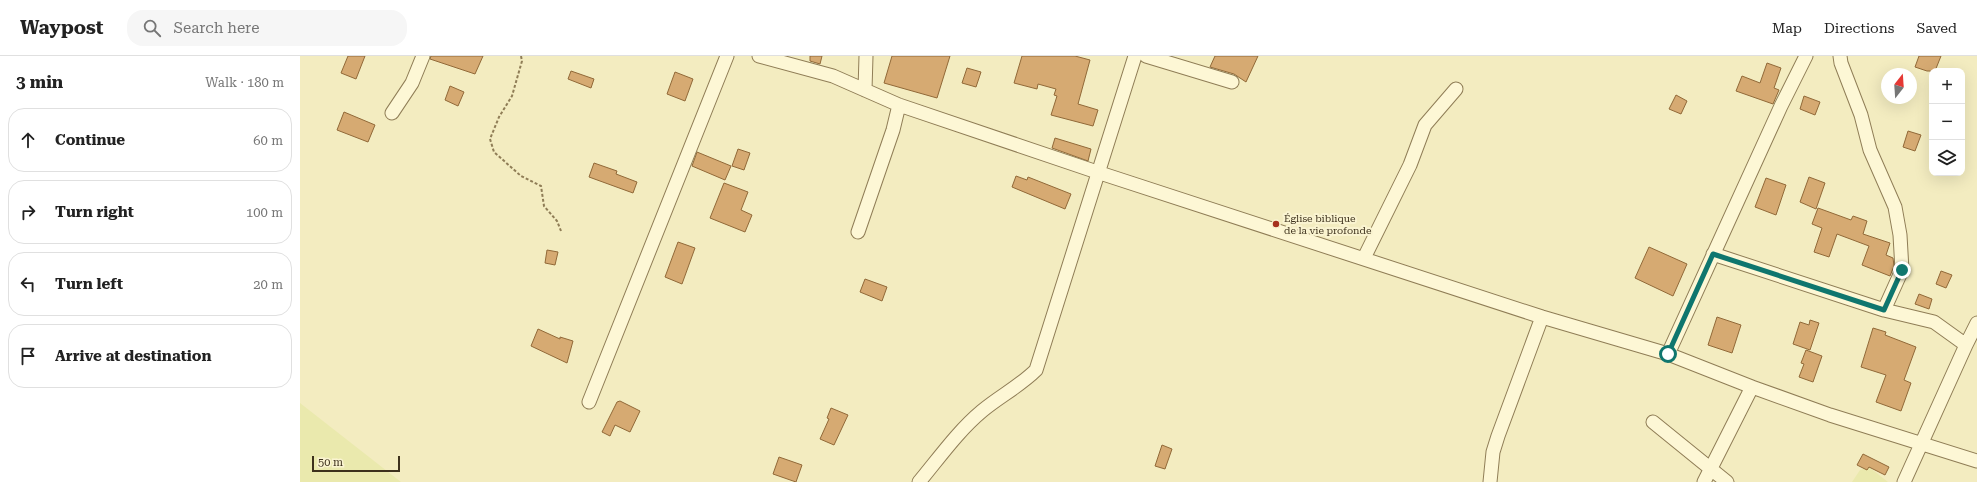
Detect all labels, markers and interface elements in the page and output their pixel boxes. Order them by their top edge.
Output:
search box [127,10,407,46]
text: Waypost [20,16,103,39]
icon: search [141,17,163,39]
text: Search here [173,19,259,37]
text: Map [1772,20,1802,36]
text: Directions [1824,20,1894,36]
text: Saved [1916,20,1957,36]
north arrow [1881,68,1917,104]
map controls [1929,68,1965,176]
button: + [1929,68,1965,104]
text: 3 min [16,72,63,92]
text: Walk · 180 m [205,75,284,90]
button: − [1929,104,1965,140]
icon: ahead [17,129,39,151]
text: Continue [55,131,125,149]
text: 60 m [253,133,283,148]
button: layers [1929,140,1965,176]
icon: right [17,201,39,223]
text: Turn right [55,203,134,221]
text: 100 m [246,205,283,220]
place label: Église biblique de la vie profonde [1284,213,1372,236]
marker: Église biblique de la vie profonde [1271,219,1281,229]
route end [1893,261,1911,279]
icon: left [17,273,39,295]
text: Turn left [55,275,123,293]
text: 20 m [253,277,283,292]
icon: arrive [17,345,39,367]
route start [1659,345,1677,363]
text: Arrive at destination [55,347,211,365]
scale bar [312,454,400,473]
text: 50 m [318,456,343,469]

